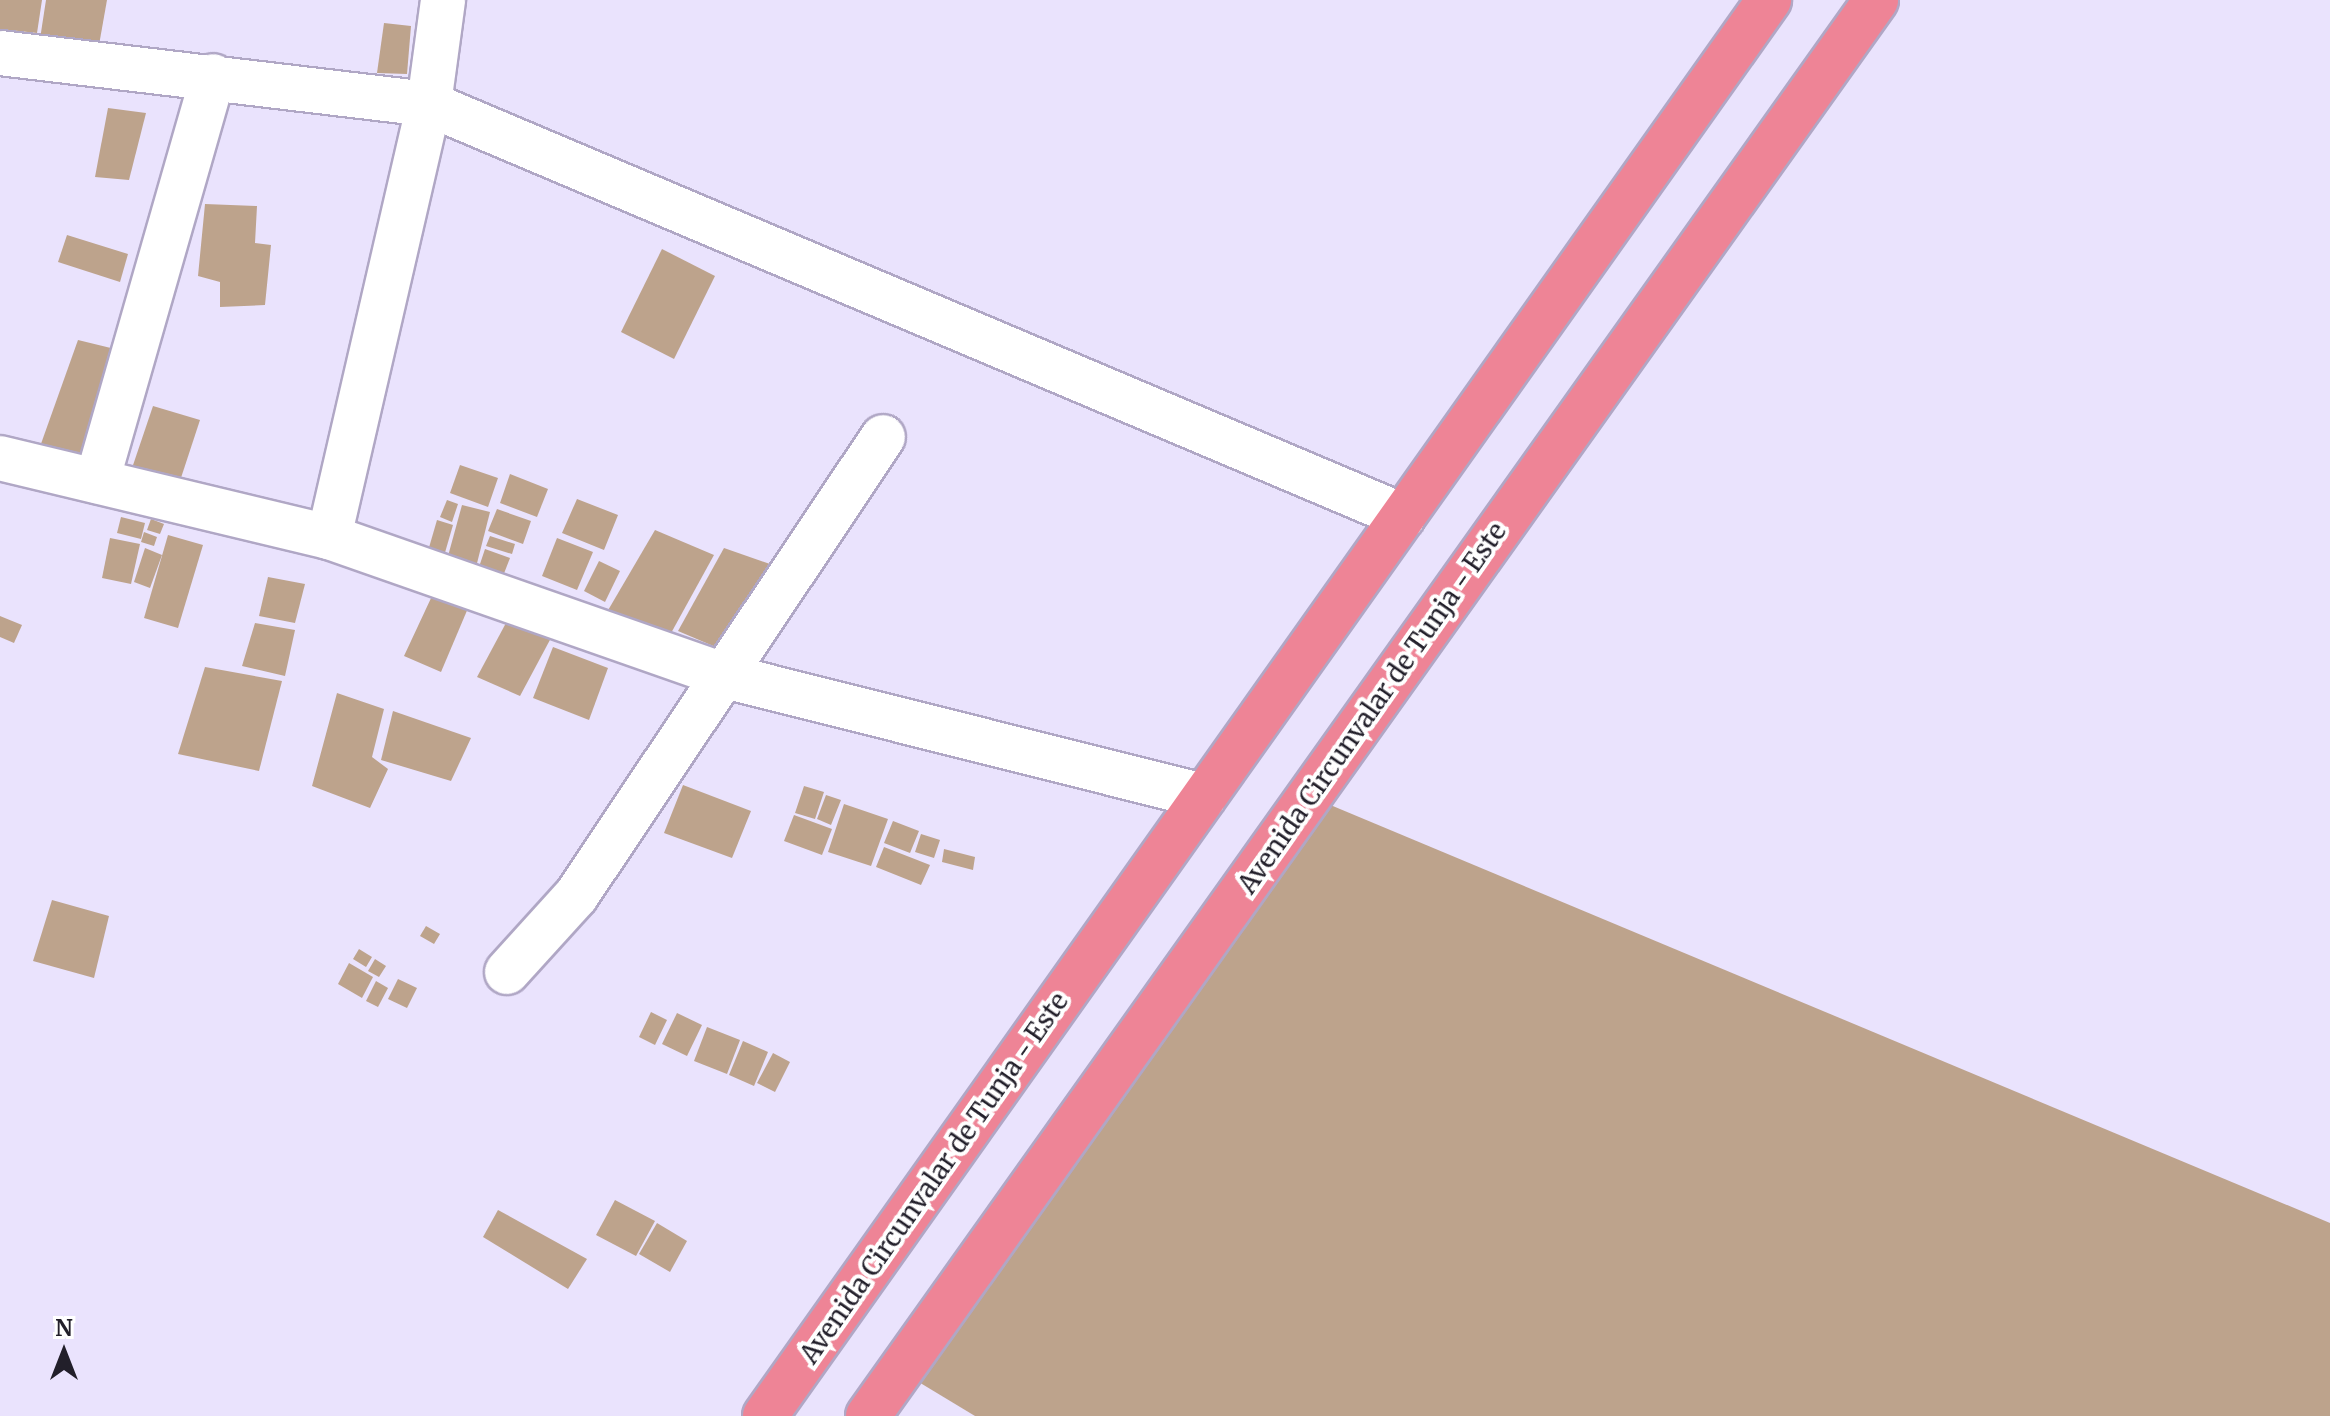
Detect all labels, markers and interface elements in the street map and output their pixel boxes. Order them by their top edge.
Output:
street label: Avenida Circunvalar de Tunja - Este [1231,517,1513,899]
street label: Avenida Circunvalar de Tunja - Este [793,987,1075,1369]
north arrow [24,1312,104,1392]
text: N [55,1314,73,1342]

